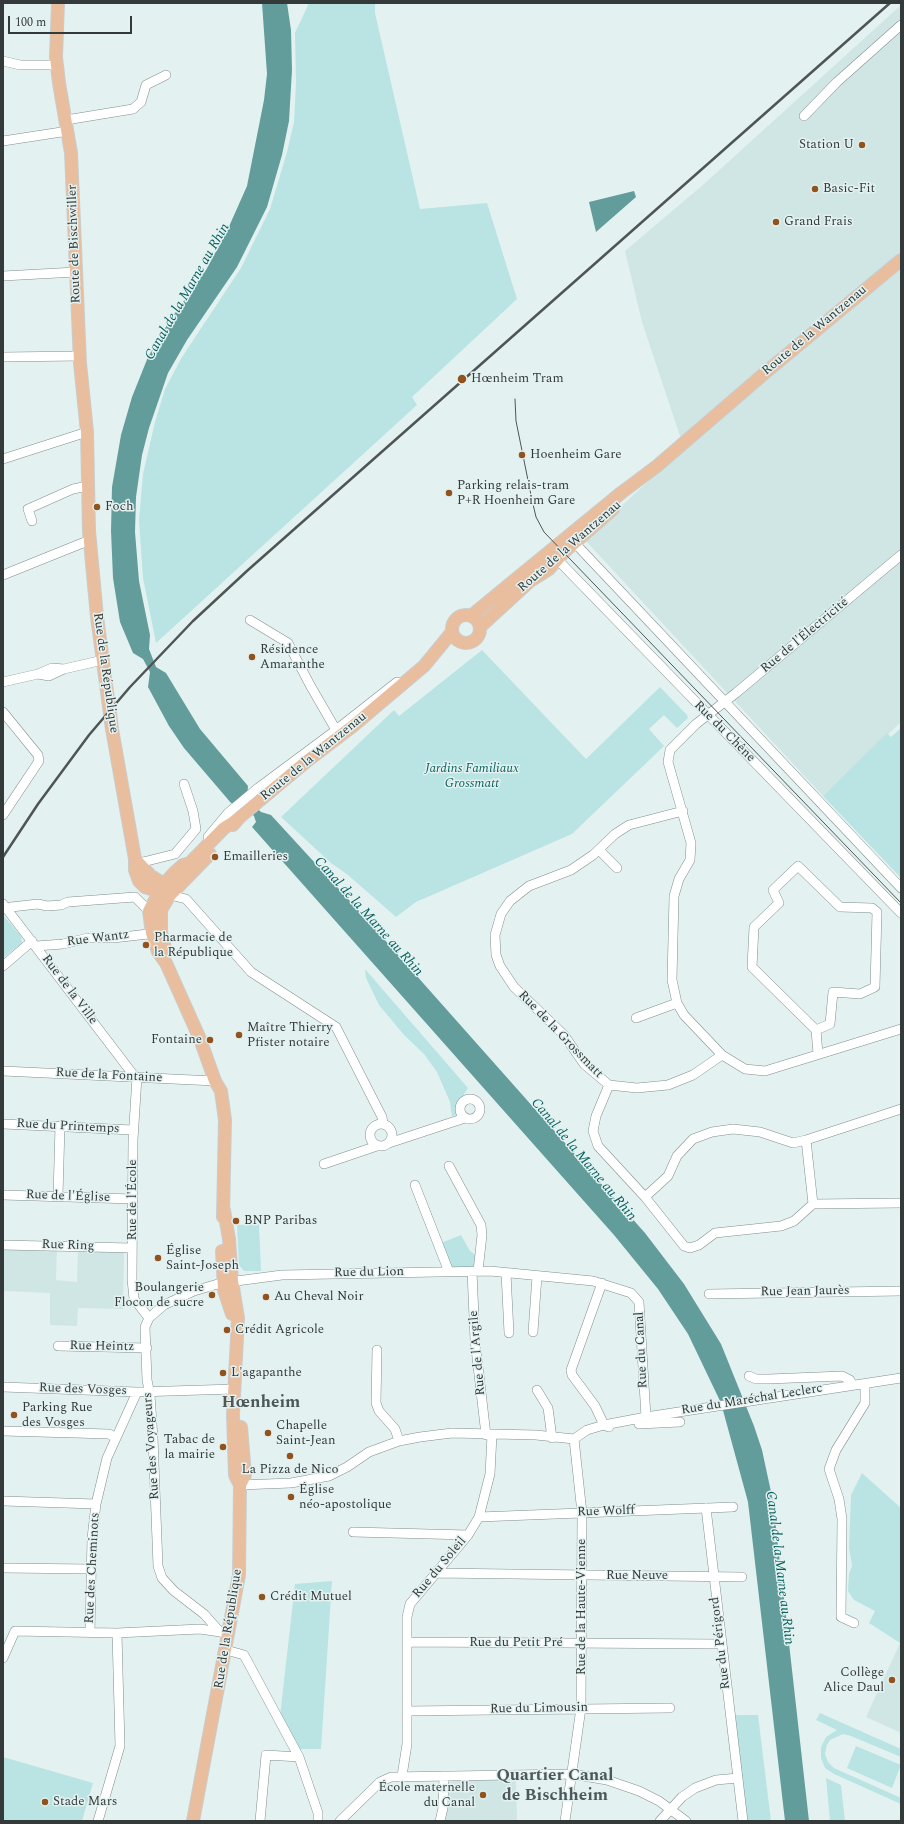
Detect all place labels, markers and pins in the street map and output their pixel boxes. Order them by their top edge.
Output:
place label: Station U [799,137,854,153]
marker: Station U [857,140,867,150]
place label: Basic-Fit [823,181,875,197]
marker: Basic-Fit [810,184,820,194]
place label: Grand Frais [784,214,853,230]
marker: Grand Frais [771,217,781,227]
place label: Hœnheim Tram [471,371,564,387]
marker: Hœnheim Tram [456,373,468,385]
place label: Hoenheim Gare [530,447,622,463]
marker: Hoenheim Gare [517,450,527,460]
place label: Parking relais-tram P+R Hoenheim Gare [457,478,575,509]
marker: Parking relais-tram P+R Hoenheim Gare [444,488,454,498]
place label: Foch [105,499,133,515]
marker: Foch [92,502,102,512]
place label: Résidence Amaranthe [260,642,325,673]
marker: Résidence Amaranthe [247,652,257,662]
place label: Emailleries [223,849,288,865]
marker: Emailleries [210,852,220,862]
place label: Pharmacie de la République [154,930,233,961]
marker: Pharmacie de la République [141,940,151,950]
place label: Maître Thierry Pfister notaire [247,1020,333,1051]
marker: Maître Thierry Pfister notaire [234,1030,244,1040]
place label: Fontaine [151,1032,202,1048]
marker: Fontaine [205,1035,215,1045]
place label: BNP Paribas [244,1213,317,1229]
marker: BNP Paribas [231,1216,241,1226]
place label: Église Saint-Joseph [166,1243,239,1274]
marker: Église Saint-Joseph [153,1253,163,1263]
place label: Boulangerie Flocon de sucre [114,1280,204,1311]
place label: Au Cheval Noir [274,1289,364,1305]
marker: Boulangerie Flocon de sucre [207,1290,217,1300]
marker: Au Cheval Noir [261,1292,271,1302]
place label: Crédit Agricole [235,1322,324,1338]
marker: Crédit Agricole [222,1325,232,1335]
place label: L'agapanthe [231,1365,302,1381]
marker: L'agapanthe [218,1368,228,1378]
place label: Parking Rue des Vosges [22,1400,93,1431]
marker: Parking Rue des Vosges [9,1410,19,1420]
place label: Chapelle Saint-Jean [276,1418,335,1449]
marker: Chapelle Saint-Jean [263,1428,273,1438]
place label: Tabac de la mairie [164,1432,215,1463]
marker: Tabac de la mairie [218,1442,228,1452]
marker: La Pizza de Nico [285,1451,295,1461]
place label: La Pizza de Nico [242,1462,338,1478]
place label: Église néo-apostolique [299,1482,392,1513]
marker: Église néo-apostolique [286,1492,296,1502]
place label: Crédit Mutuel [270,1589,352,1605]
marker: Crédit Mutuel [257,1592,267,1602]
place label: Collège Alice Daul [823,1665,884,1696]
marker: Collège Alice Daul [887,1675,897,1685]
place label: École maternelle du Canal [379,1780,475,1811]
marker: École maternelle du Canal [478,1790,488,1800]
place label: Stade Mars [53,1794,117,1810]
marker: Stade Mars [40,1797,50,1807]

